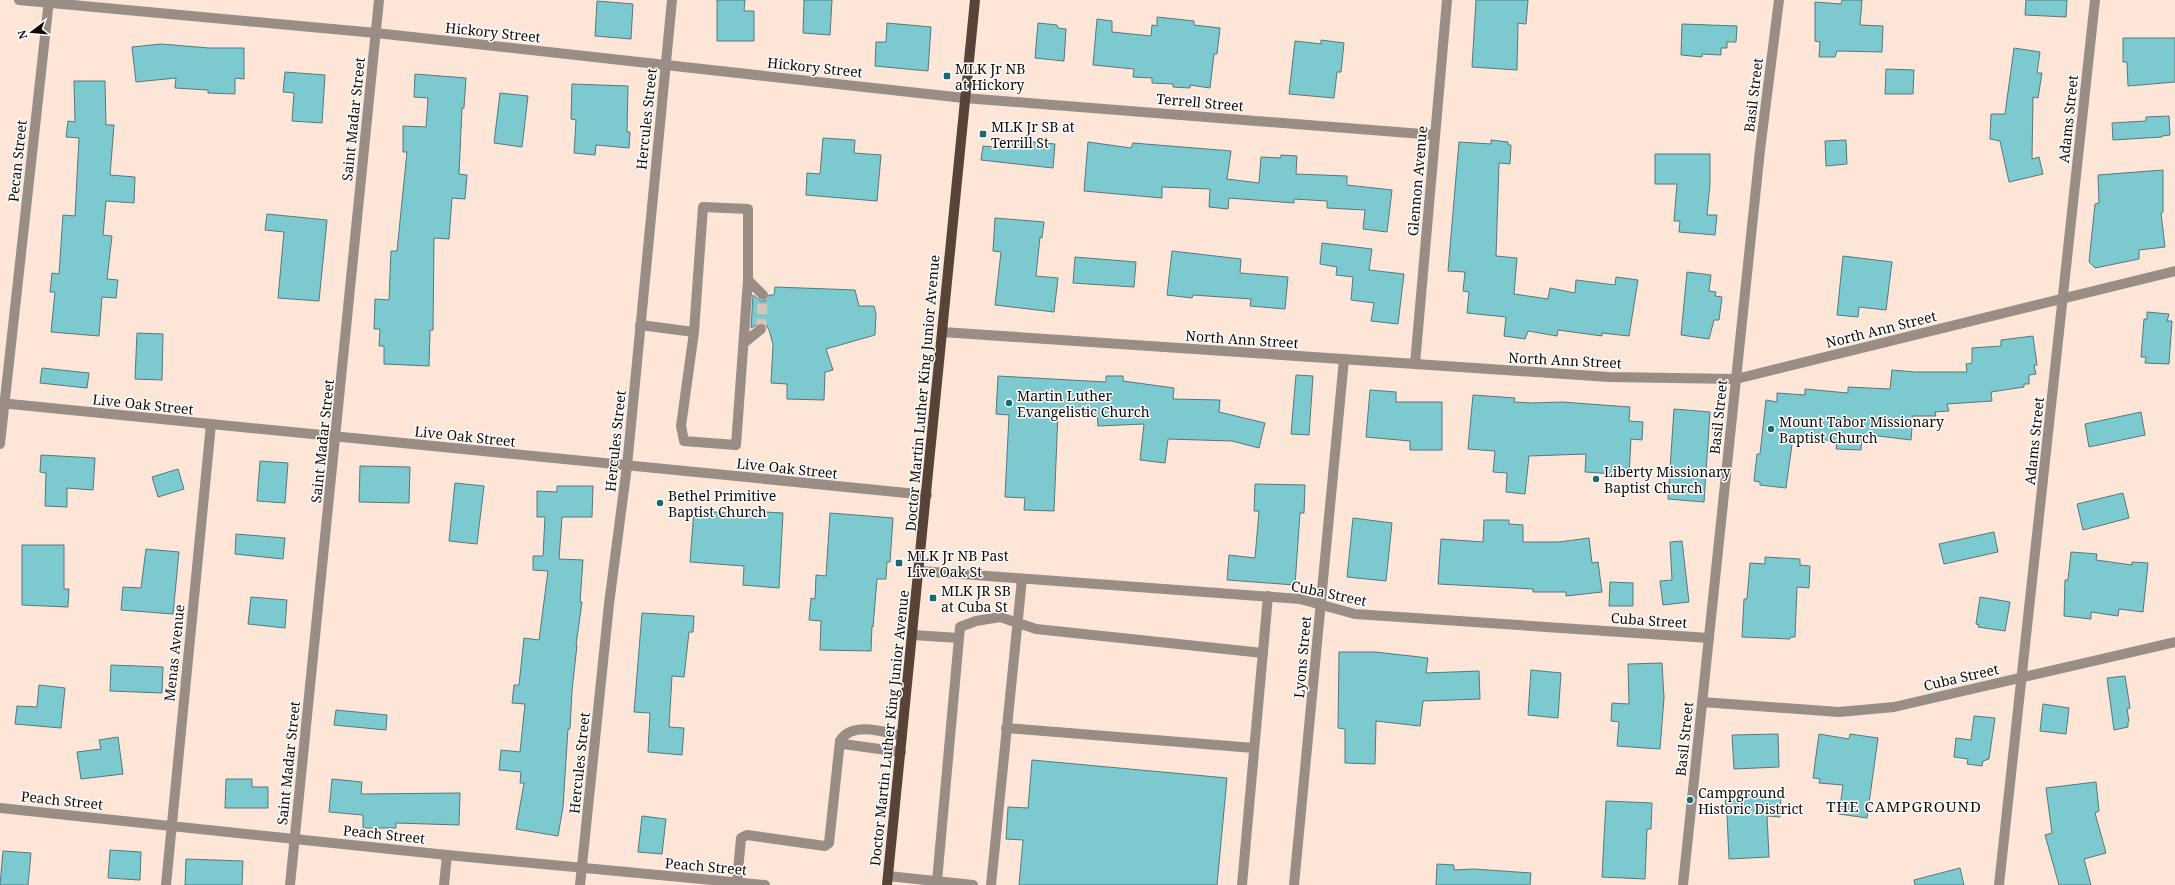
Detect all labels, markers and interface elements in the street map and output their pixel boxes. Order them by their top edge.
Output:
north arrow [12,12,52,52]
street label: Hickory Street [444,18,542,46]
text: N [13,28,30,41]
street label: Hickory Street [766,53,864,81]
street label: Saint Madar Street [337,56,369,182]
street label: Basil Street [1739,57,1767,133]
place label: MLK Jr NB at Hickory [955,59,1025,94]
street label: Hercules Street [631,67,661,171]
marker: MLK Jr NB at Hickory [942,71,952,81]
street label: Adams Street [2054,74,2082,164]
street label: Terrell Street [1156,89,1244,115]
place label: MLK Jr SB at Terrill St [991,117,1075,152]
street label: Pecan Street [3,119,31,203]
street label: Glennon Avenue [1403,125,1431,237]
marker: MLK Jr SB at Terrill St [978,129,988,139]
street label: Doctor Martin Luther King Junior Avenue [900,254,944,532]
street label: North Ann Street [1824,306,1938,352]
street label: North Ann Street [1185,326,1299,352]
street label: North Ann Street [1508,348,1622,372]
street label: Saint Madar Street [306,378,338,504]
street label: Basil Street [1705,379,1731,455]
place label: Martin Luther Evangelistic Church [1017,386,1150,421]
street label: Live Oak Street [91,389,195,419]
street label: Hercules Street [600,389,630,493]
street label: Adams Street [2020,396,2048,486]
marker: Martin Luther Evangelistic Church [1004,398,1014,408]
place label: Mount Tabor Missionary Baptist Church [1779,412,1944,447]
street label: Live Oak Street [413,421,517,451]
marker: Mount Tabor Missionary Baptist Church [1766,424,1776,434]
street label: Live Oak Street [735,453,839,483]
place label: Liberty Missionary Baptist Church [1604,462,1731,497]
marker: Liberty Missionary Baptist Church [1591,474,1601,484]
place label: Bethel Primitive Baptist Church [668,486,776,521]
marker: Bethel Primitive Baptist Church [655,498,665,508]
place label: MLK Jr NB Past Live Oak St [907,546,1009,581]
marker: MLK Jr NB Past Live Oak St [894,558,904,568]
street label: Cuba Street [1290,576,1369,610]
place label: MLK JR SB at Cuba St [941,581,1011,616]
street label: Doctor Martin Luther King Junior Avenue [865,589,913,867]
marker: MLK JR SB at Cuba St [928,593,938,603]
street label: Menas Avenue [159,604,189,702]
street label: Cuba Street [1610,608,1688,632]
street label: Lyons Street [1289,615,1315,699]
street label: Cuba Street [1922,659,2001,695]
street label: Saint Madar Street [272,700,304,826]
street label: Basil Street [1671,701,1697,777]
street label: Hercules Street [564,711,594,815]
place label: Campground Historic District [1698,783,1803,818]
street label: Peach Street [20,786,104,814]
marker: Campground Historic District [1685,795,1695,805]
district label: THE CAMPGROUND [1826,796,1982,816]
street label: Peach Street [342,820,426,848]
street label: Peach Street [664,853,748,879]

